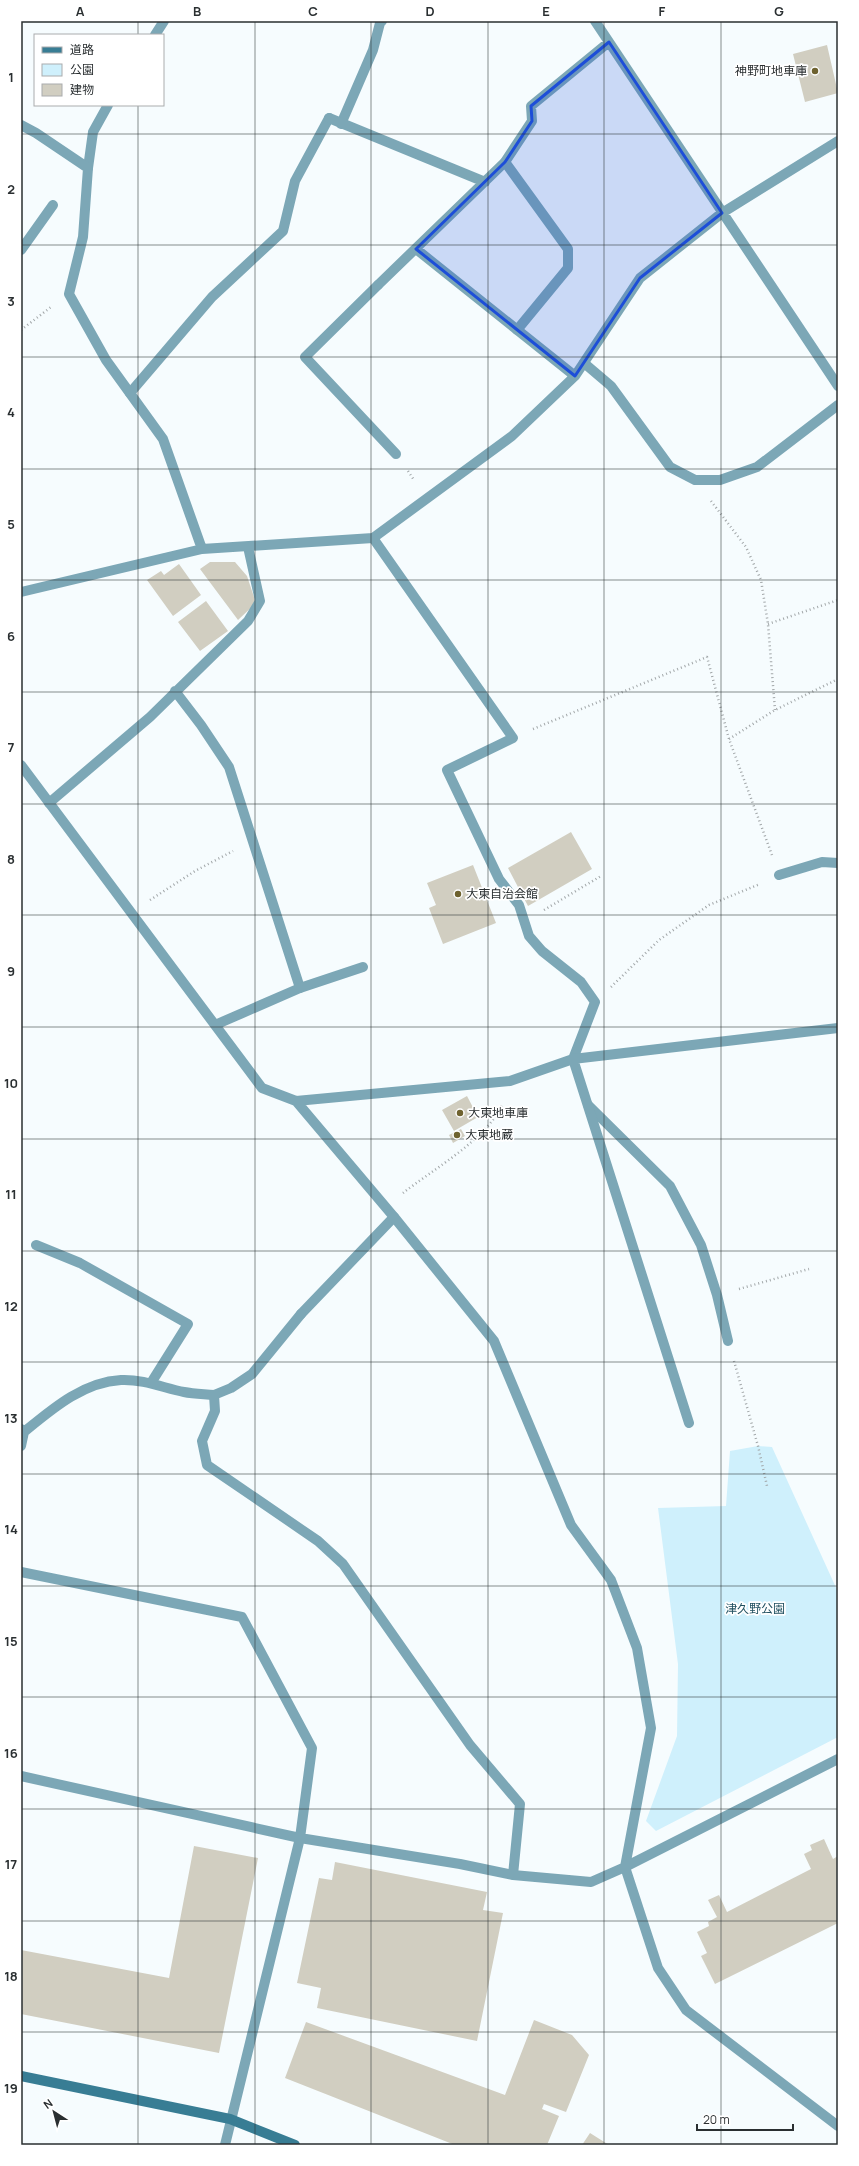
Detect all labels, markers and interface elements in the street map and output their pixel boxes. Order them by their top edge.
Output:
text: A [76,2,85,20]
text: B [193,2,201,20]
text: C [308,2,318,20]
text: D [425,2,435,20]
text: E [542,2,550,20]
text: F [659,2,666,20]
text: G [774,2,784,20]
legend [34,34,164,106]
text: 道路 [70,41,94,58]
text: 公園 [70,61,94,78]
place label: 神野町地車庫 [735,62,807,79]
marker: 神野町地車庫 [810,66,820,76]
text: 1 [8,68,14,86]
text: 建物 [70,81,94,98]
text: 2 [7,180,15,198]
text: 3 [7,292,15,310]
text: 4 [7,403,15,421]
text: 5 [7,515,15,533]
text: 6 [7,627,15,645]
text: 7 [8,738,15,756]
text: 8 [7,850,15,868]
place label: 大東自治会館 [466,885,538,902]
marker: 大東自治会館 [453,889,463,899]
text: 9 [7,962,15,980]
text: 10 [4,1074,18,1092]
place label: 大東地車庫 [468,1104,528,1121]
marker: 大東地車庫 [455,1108,465,1118]
place label: 大東地蔵 [465,1126,513,1143]
marker: 大東地蔵 [452,1130,462,1140]
text: 11 [5,1185,17,1203]
text: 12 [4,1297,18,1315]
text: 13 [4,1409,18,1427]
text: 14 [4,1520,18,1538]
park label: 津久野公園 [725,1600,785,1617]
text: 15 [4,1632,18,1650]
text: 16 [4,1744,18,1762]
text: 17 [5,1855,17,1873]
text: 18 [4,1967,18,1985]
text: 19 [4,2079,18,2097]
north arrow [34,2092,74,2132]
text: N [40,2095,56,2112]
scale bar [697,2106,793,2132]
text: 20 m [703,2111,730,2128]

